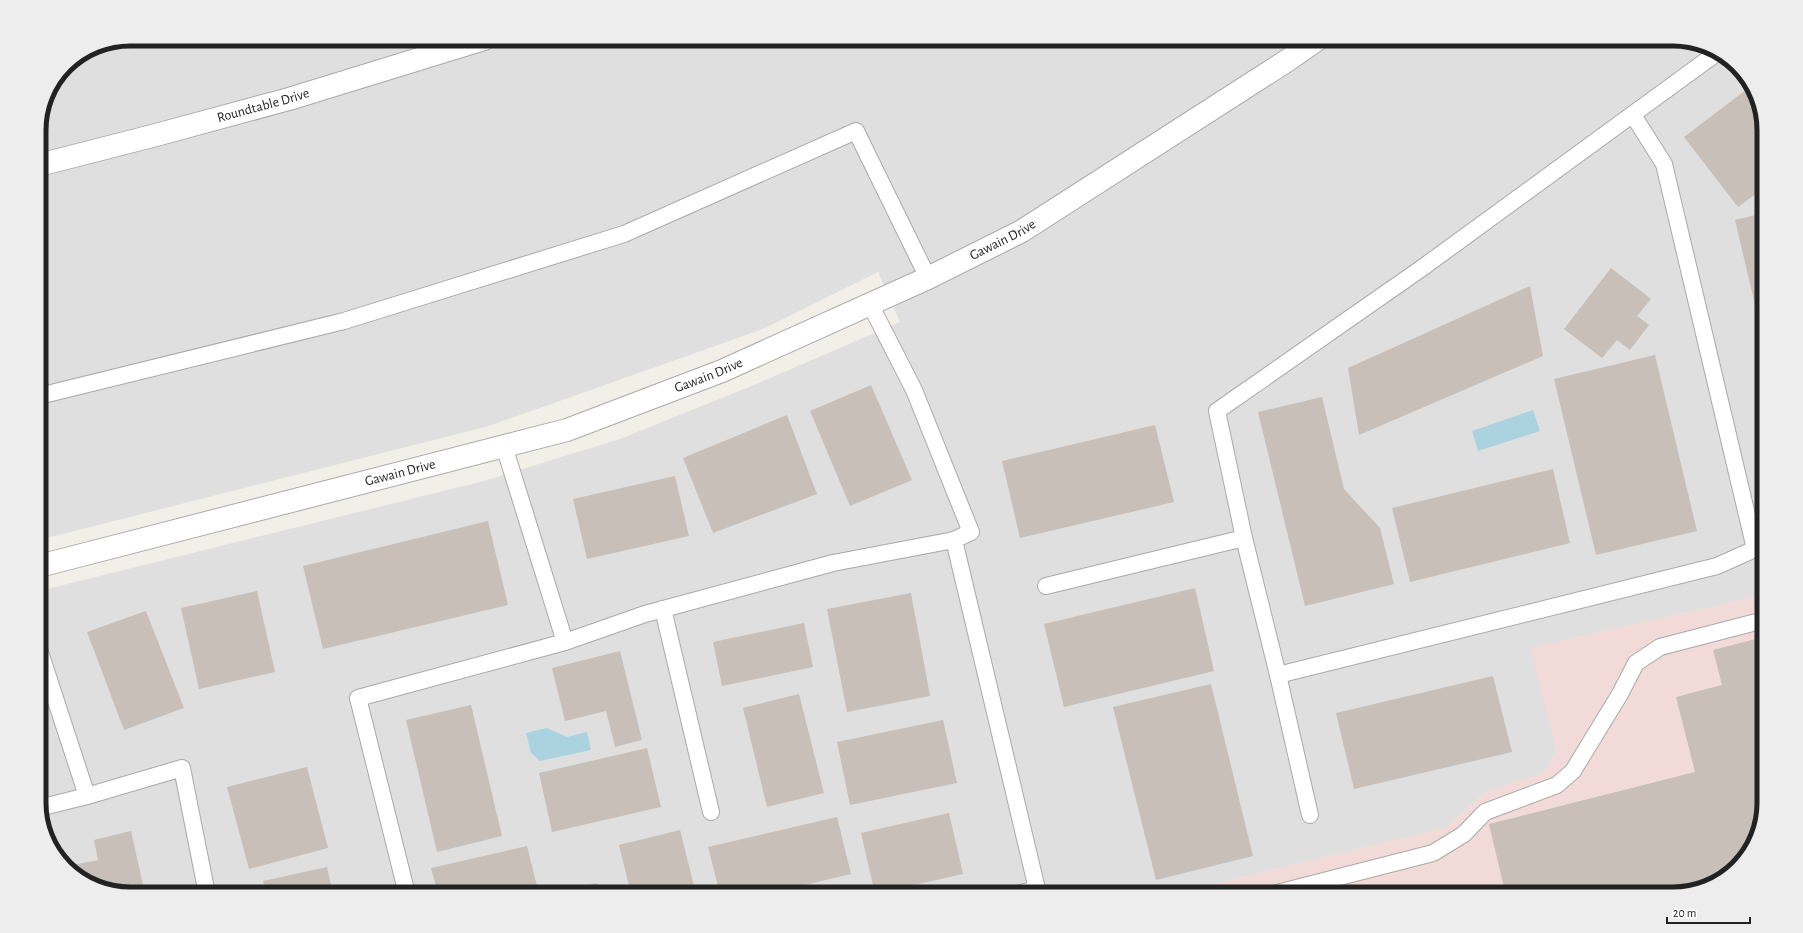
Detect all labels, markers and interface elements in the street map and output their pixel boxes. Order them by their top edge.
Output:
street label: Roundtable Drive [216,86,311,125]
street label: Gawain Drive [968,217,1038,263]
street label: Gawain Drive [673,356,745,395]
street label: Gawain Drive [363,457,437,489]
scale bar [1667,899,1750,925]
text: 20 m [1673,907,1696,919]

